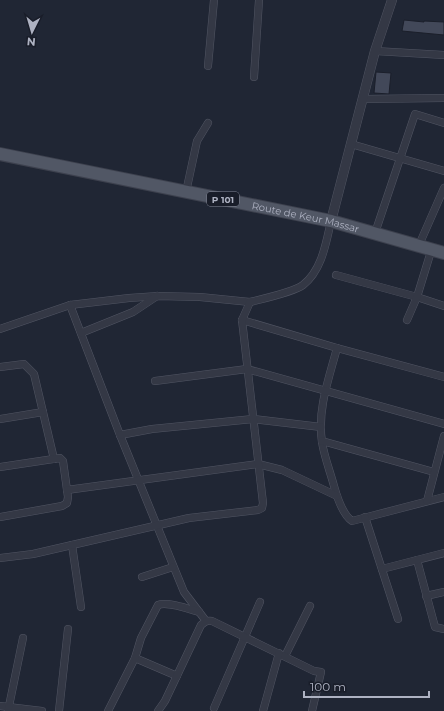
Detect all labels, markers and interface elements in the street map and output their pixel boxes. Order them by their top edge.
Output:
north arrow [12,12,52,52]
text: N [26,35,36,49]
road number: P 101 [207,192,239,206]
street label: Route de Keur Massar [251,199,361,235]
scale bar [304,673,429,699]
text: 100 m [310,679,346,694]

